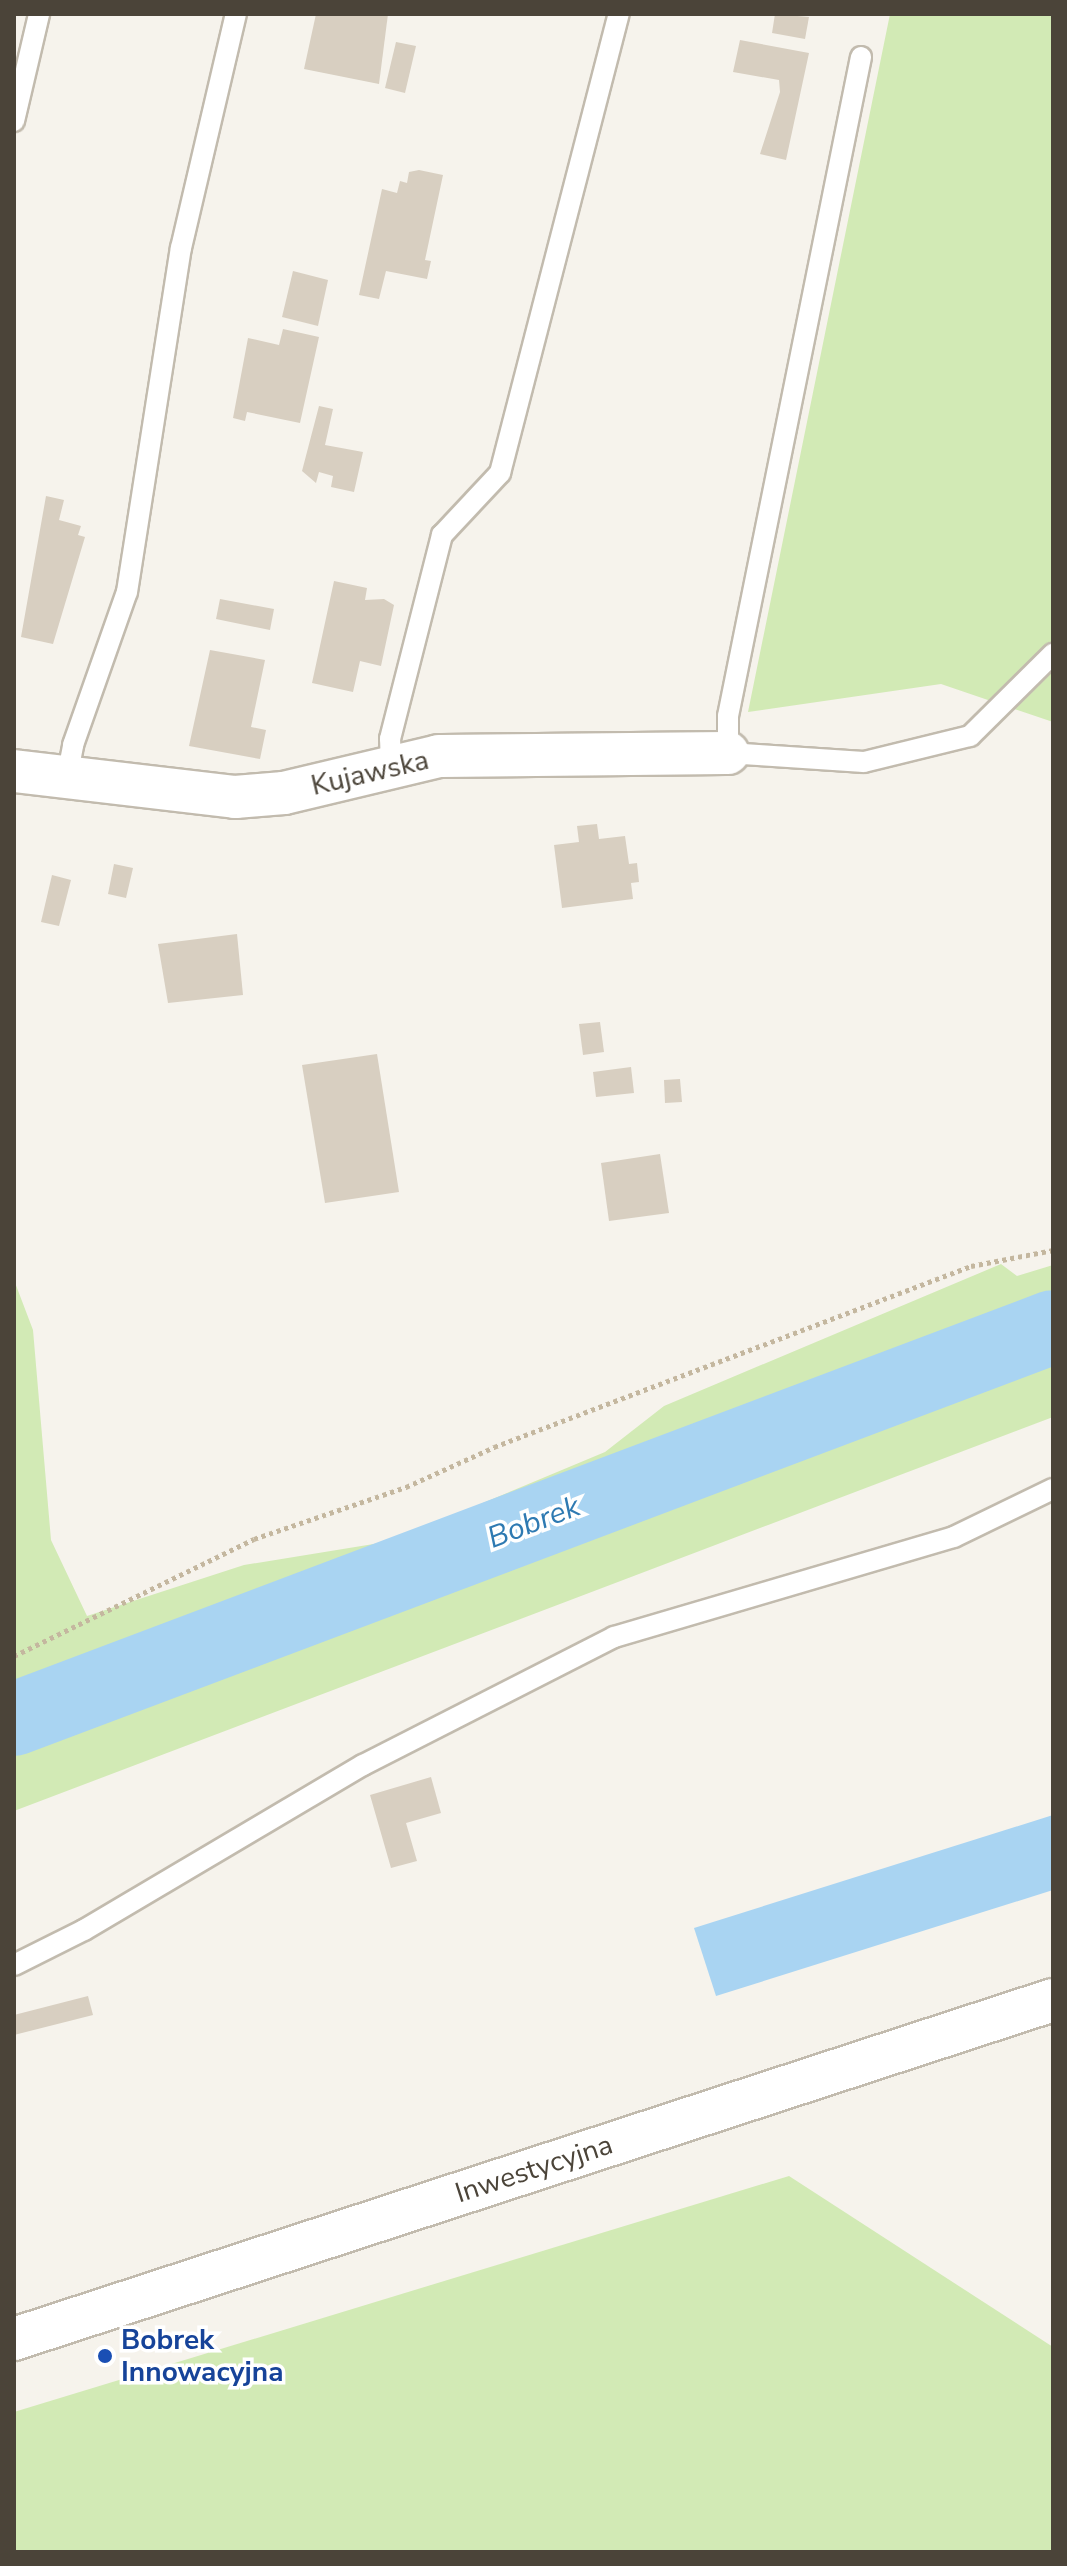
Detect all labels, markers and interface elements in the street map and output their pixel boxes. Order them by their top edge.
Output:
street label: Kujawska [308,743,432,803]
water label: Bobrek [483,1489,585,1557]
street label: Inwestycyjna [451,2128,617,2210]
place label: Bobrek Innowacyjna [121,2323,284,2389]
marker: Bobrek Innowacyjna [96,2347,114,2365]

